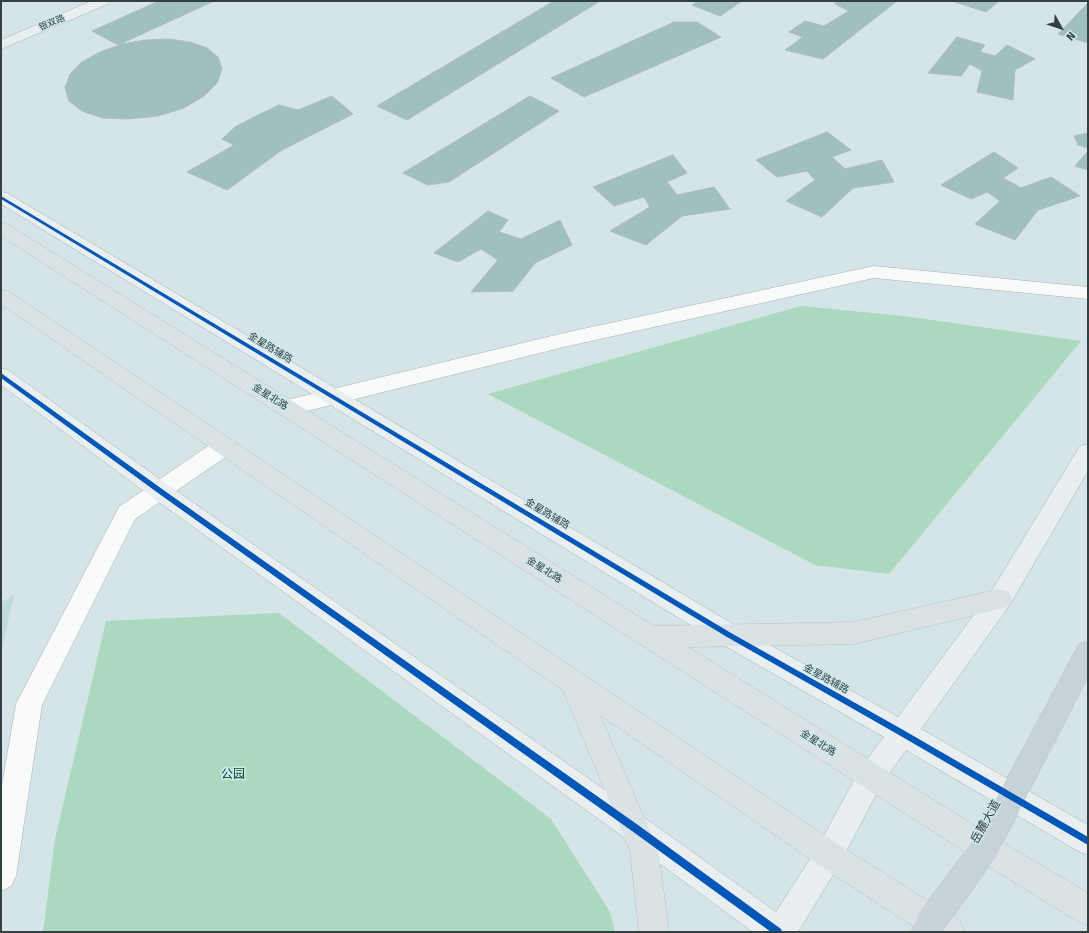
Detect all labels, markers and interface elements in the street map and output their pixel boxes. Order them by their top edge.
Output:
north arrow [1041,8,1081,48]
street label: 银双路 [37,13,67,33]
text: N [1063,29,1078,43]
street label: 金星路辅路 [245,330,295,366]
street label: 金星北路 [250,381,290,413]
street label: 金星路辅路 [522,496,572,532]
street label: 金星北路 [524,554,564,586]
street label: 金星路辅路 [801,662,851,696]
street label: 金星北路 [798,727,838,759]
park label: 公园 [221,768,245,782]
street label: 岳麓大道 [968,798,1004,846]

